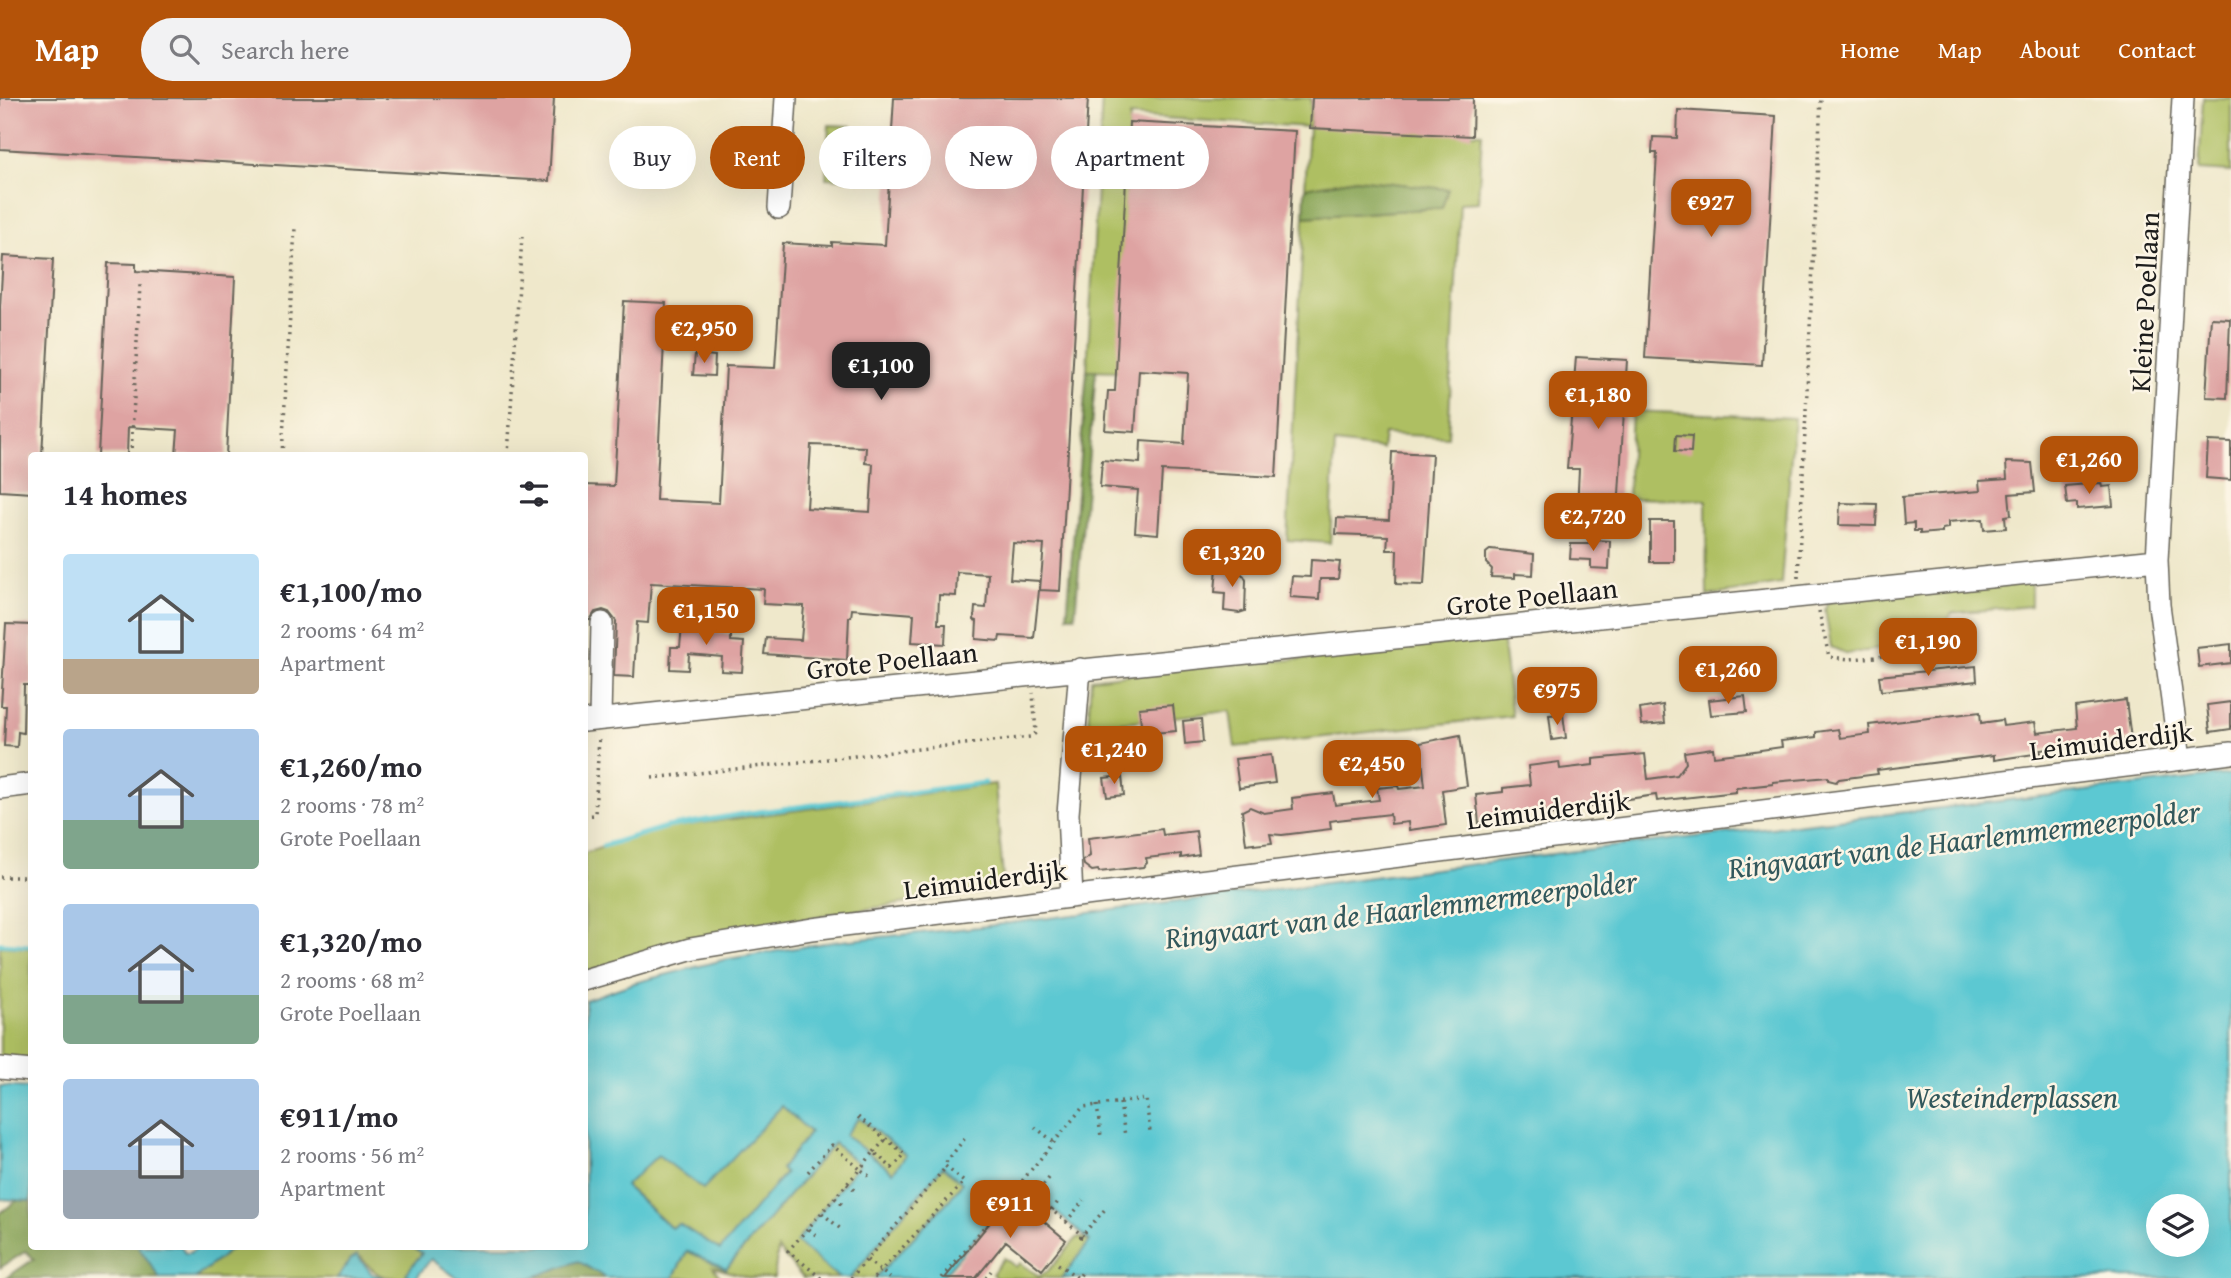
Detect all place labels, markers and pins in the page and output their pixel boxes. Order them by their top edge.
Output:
pin: €927 [1670,180,1752,239]
pin: €2,950 [647,306,761,365]
pin: €1,100 [824,342,938,402]
pin: €1,180 [1541,372,1655,431]
pin: €1,260 [2032,436,2146,496]
pin: €2,720 [1536,494,1650,553]
pin: €1,320 [1175,530,1289,589]
pin: €1,150 [649,588,763,647]
pin: €1,190 [1871,618,1985,678]
pin: €1,260 [1671,646,1785,706]
pin: €975 [1516,668,1598,727]
pin: €1,240 [1057,726,1171,786]
pin: €2,450 [1315,740,1429,800]
pin: €911 [969,1180,1051,1240]

